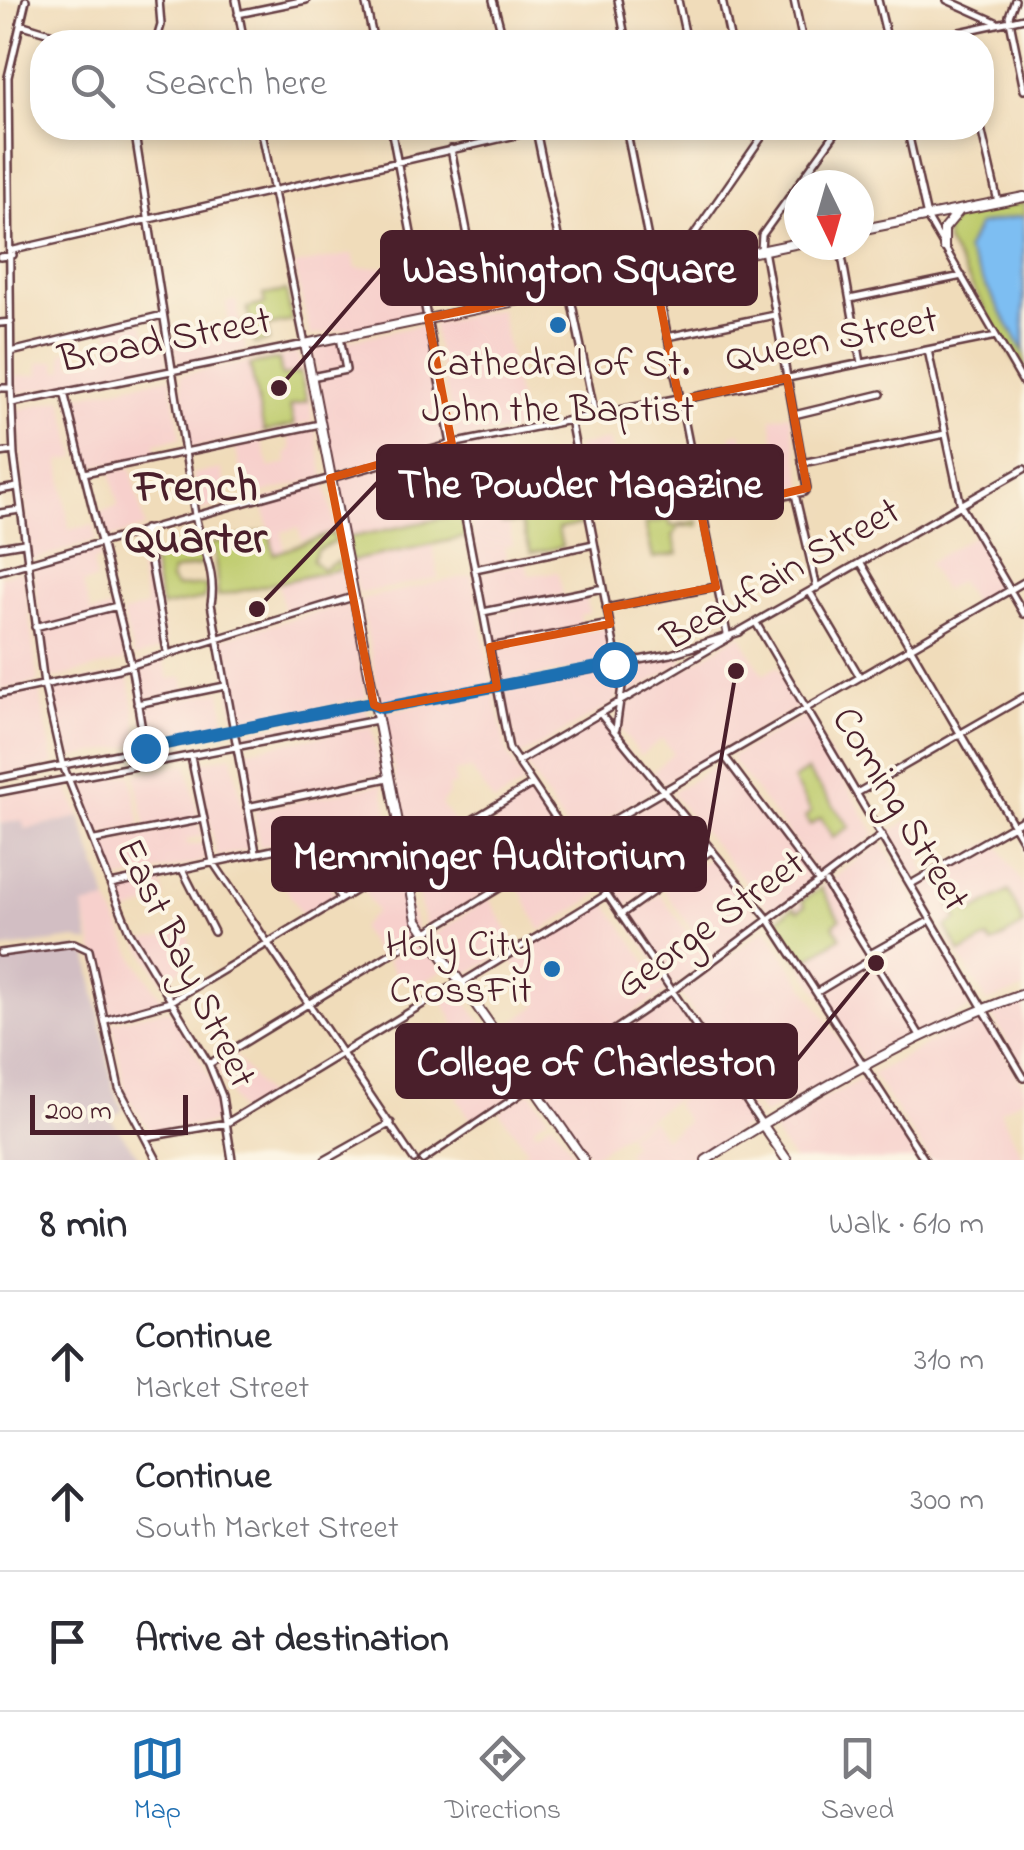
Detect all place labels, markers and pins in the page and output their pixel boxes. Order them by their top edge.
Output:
callout: Washington Square [382,232,756,304]
marker: Cathedral of St. John the Baptist [547,314,569,336]
place label: Cathedral of St. John the Baptist [422,336,694,441]
callout: The Powder Magazine [378,446,782,518]
callout: Memminger Auditorium [273,818,705,890]
place label: Holy City CrossFit [385,917,532,1022]
marker: Holy City CrossFit [541,958,563,980]
callout: College of Charleston [397,1025,796,1097]

